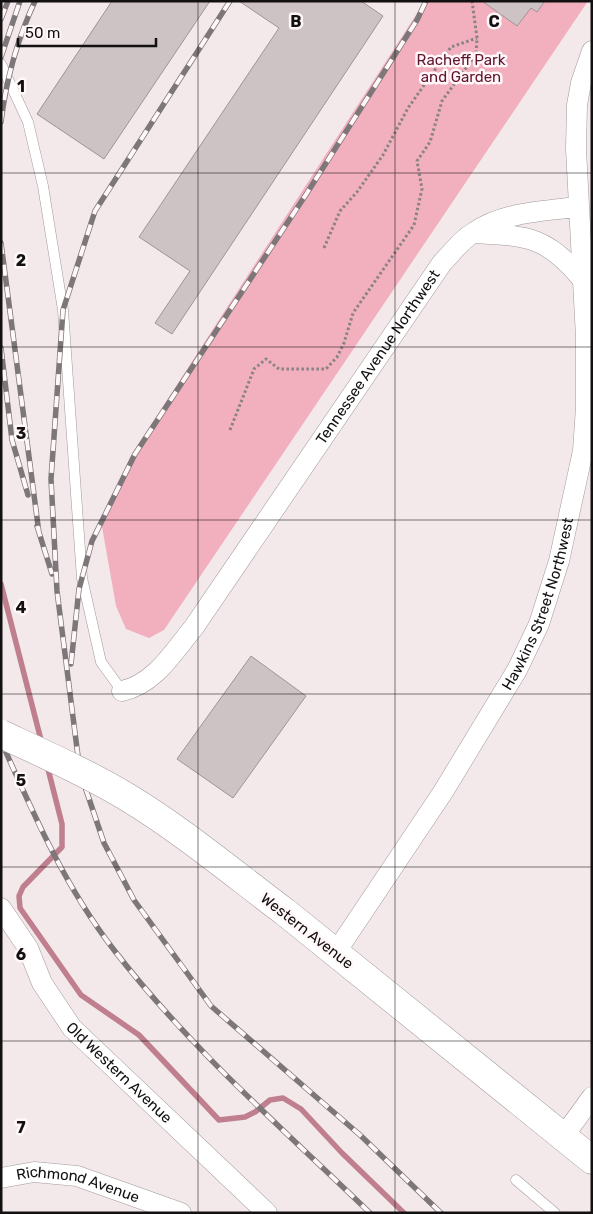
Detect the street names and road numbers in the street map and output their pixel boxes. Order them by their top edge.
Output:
street label: Tennessee Avenue Northwest [312,266,444,448]
street label: Hawkins Street Northwest [498,516,577,693]
street label: Western Avenue [257,889,357,973]
street label: Old Western Avenue [63,1018,176,1127]
street label: Richmond Avenue [15,1162,142,1206]

